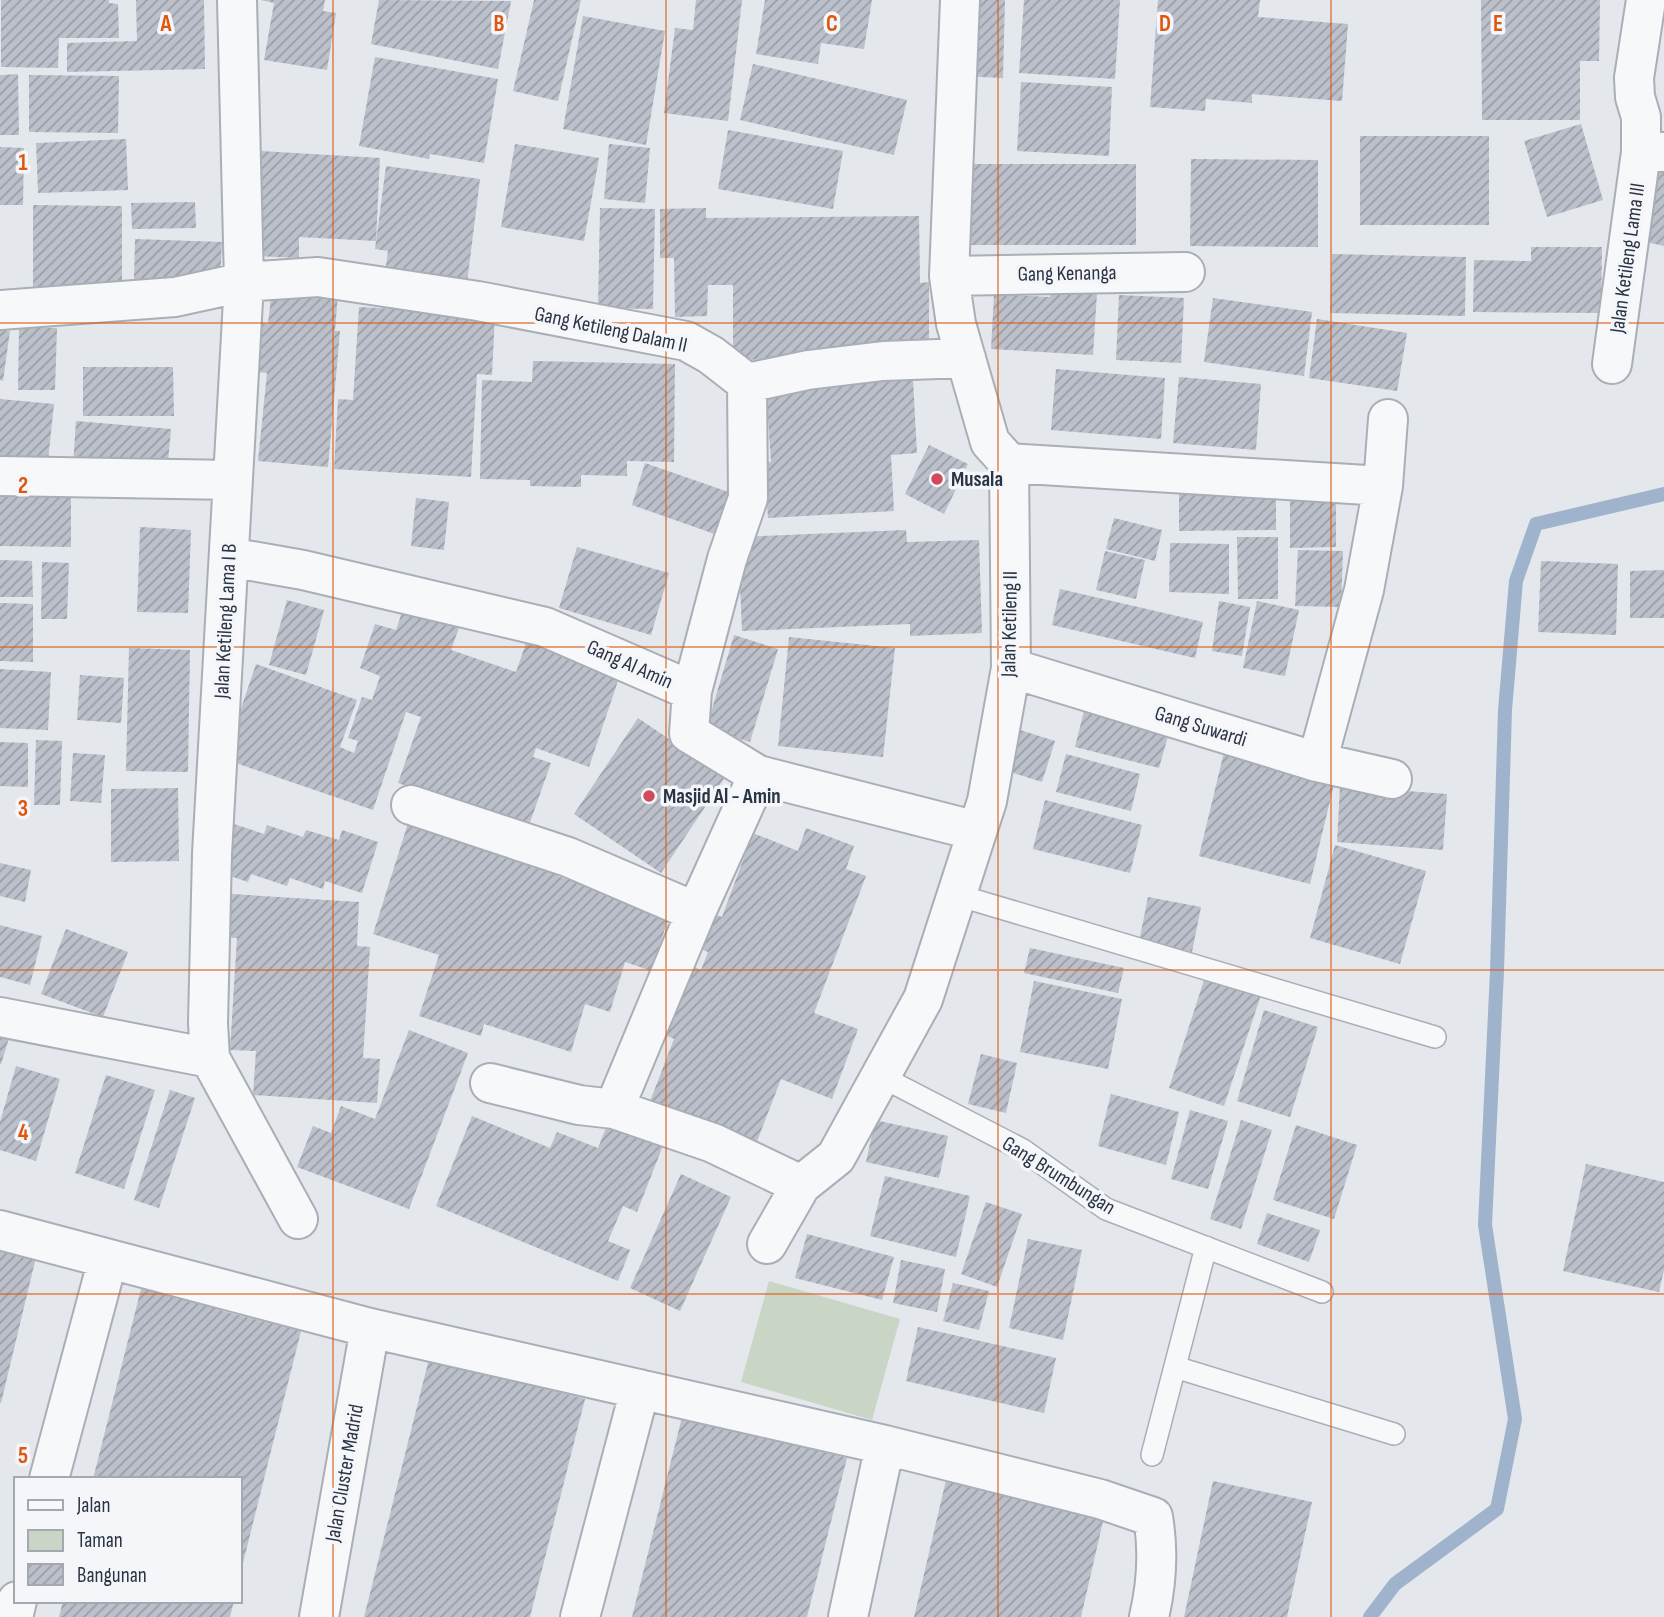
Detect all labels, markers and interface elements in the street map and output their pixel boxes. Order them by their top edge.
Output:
text: A [160,10,173,38]
text: B [494,10,505,38]
text: C [826,10,838,38]
text: D [1159,10,1171,38]
text: E [1493,10,1503,38]
text: 1 [18,149,28,177]
street label: Jalan Ketileng Lama III [1604,182,1650,336]
street label: Gang Kenanga [1017,260,1117,287]
street label: Gang Ketileng Dalam II [532,301,690,358]
place label: Musala [951,467,1003,492]
marker: Musala [929,471,945,487]
text: 2 [18,472,28,500]
street label: Jalan Ketileng Lama I B [209,543,242,700]
street label: Jalan Ketileng II [996,571,1023,678]
street label: Gang Al Amin [583,634,677,694]
street label: Gang Suwardi [1152,701,1250,752]
place label: Masjid Al - Amin [663,784,781,809]
marker: Masjid Al - Amin [641,788,657,804]
text: 3 [18,795,28,823]
text: 4 [18,1119,29,1147]
street label: Gang Brumbungan [998,1131,1120,1220]
street label: Jalan Cluster Madrid [320,1402,369,1545]
text: 5 [18,1442,28,1470]
legend [14,1477,242,1603]
text: Jalan [76,1493,110,1518]
text: Taman [77,1528,123,1553]
text: Bangunan [77,1563,147,1588]

